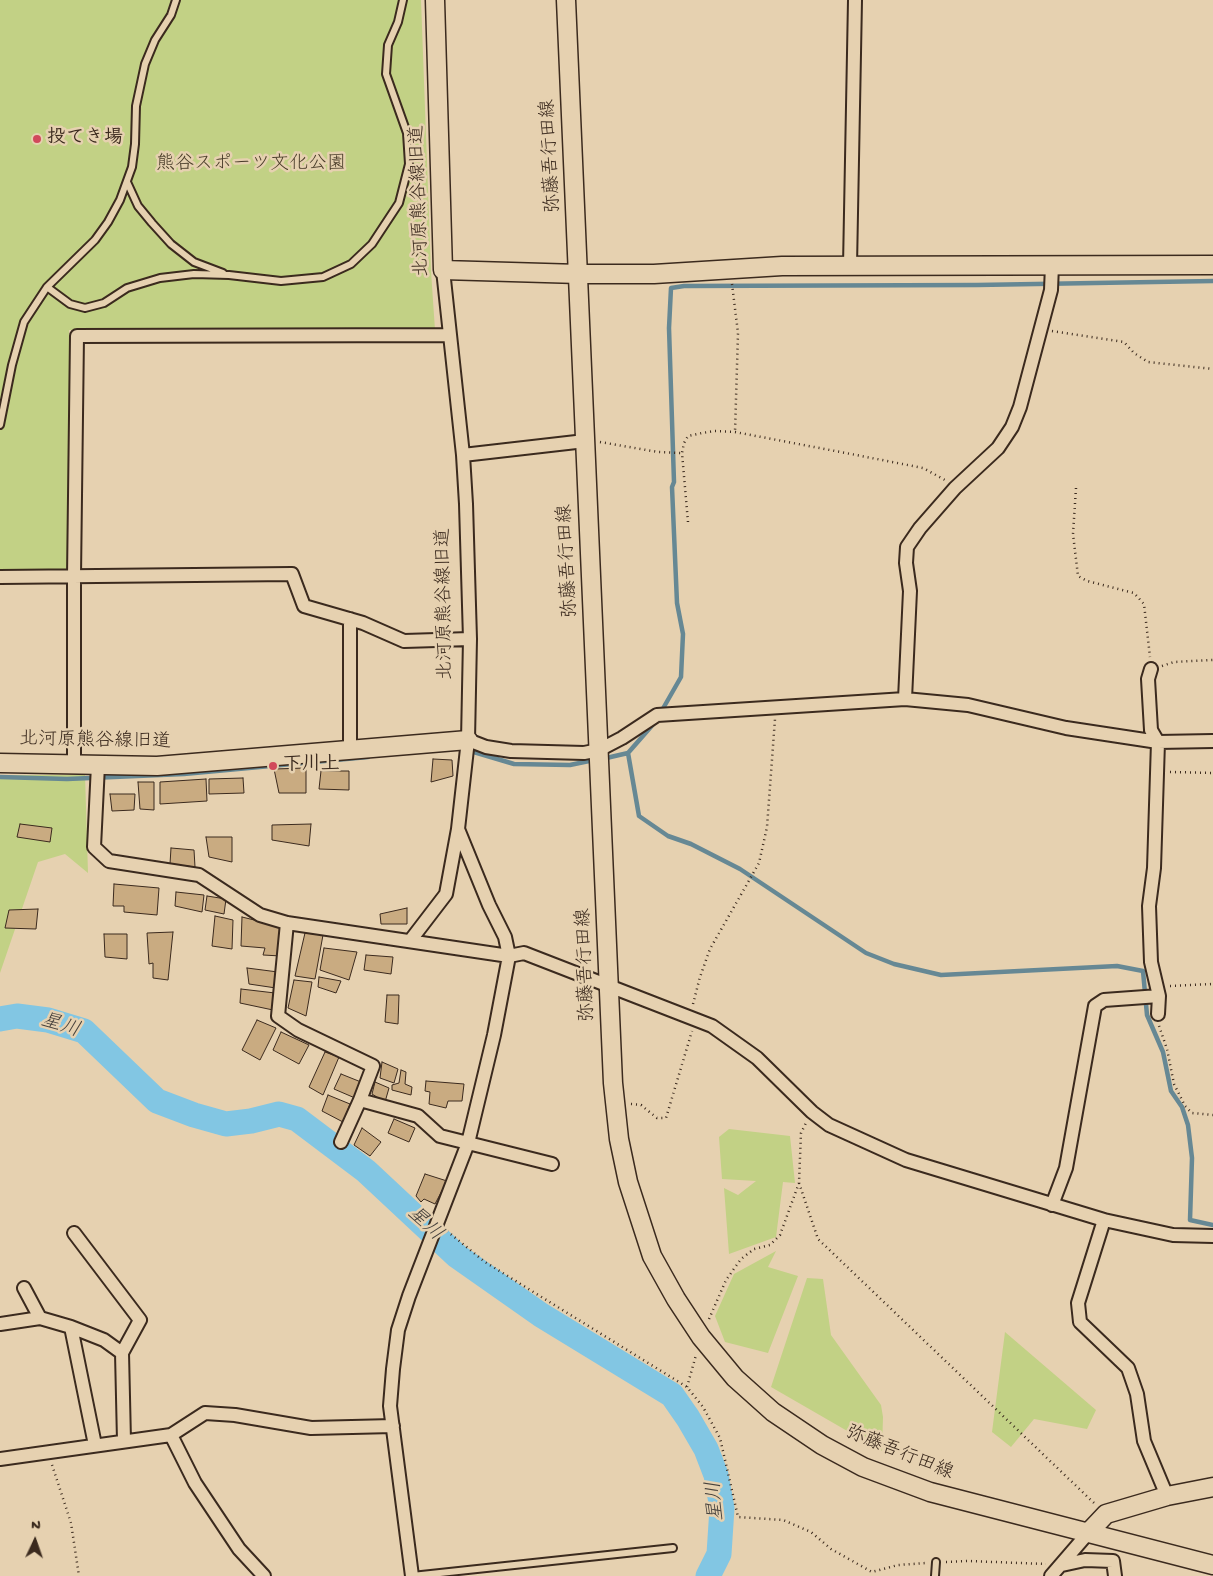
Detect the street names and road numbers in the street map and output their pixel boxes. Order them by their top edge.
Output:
street label: 弥藤吾行田線 [538,98,566,214]
street label: 北河原熊谷線旧道 [407,125,435,277]
street label: 弥藤吾行田線 [555,503,583,619]
street label: 北河原熊谷線旧道 [433,528,459,680]
street label: 北河原熊谷線旧道 [19,729,171,755]
street label: 弥藤吾行田線 [574,908,600,1022]
street label: 弥藤吾行田線 [842,1422,956,1486]

